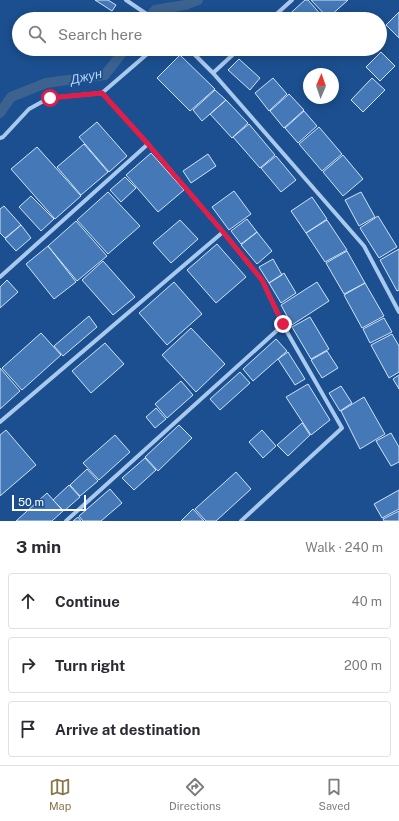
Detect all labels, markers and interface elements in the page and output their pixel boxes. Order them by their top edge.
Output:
search box [12,12,387,56]
icon: search [26,23,48,45]
text: Search here [58,26,142,43]
water label: Джун [67,66,103,88]
north arrow [303,68,339,104]
route start [41,89,59,107]
route end [274,315,292,333]
scale bar [12,493,86,512]
text: 50 m [18,496,44,508]
text: 3 min [16,537,61,557]
text: Walk · 240 m [305,540,383,555]
icon: ahead [17,590,39,612]
text: Continue [55,593,120,610]
text: 40 m [351,594,382,609]
icon: right [17,654,39,676]
text: Turn right [55,657,125,674]
text: 200 m [344,658,382,673]
icon: arrive [17,718,39,740]
text: Arrive at destination [55,721,200,738]
tab: Map [49,776,71,812]
tab: Directions [169,776,221,812]
tab: Saved [319,776,350,812]

